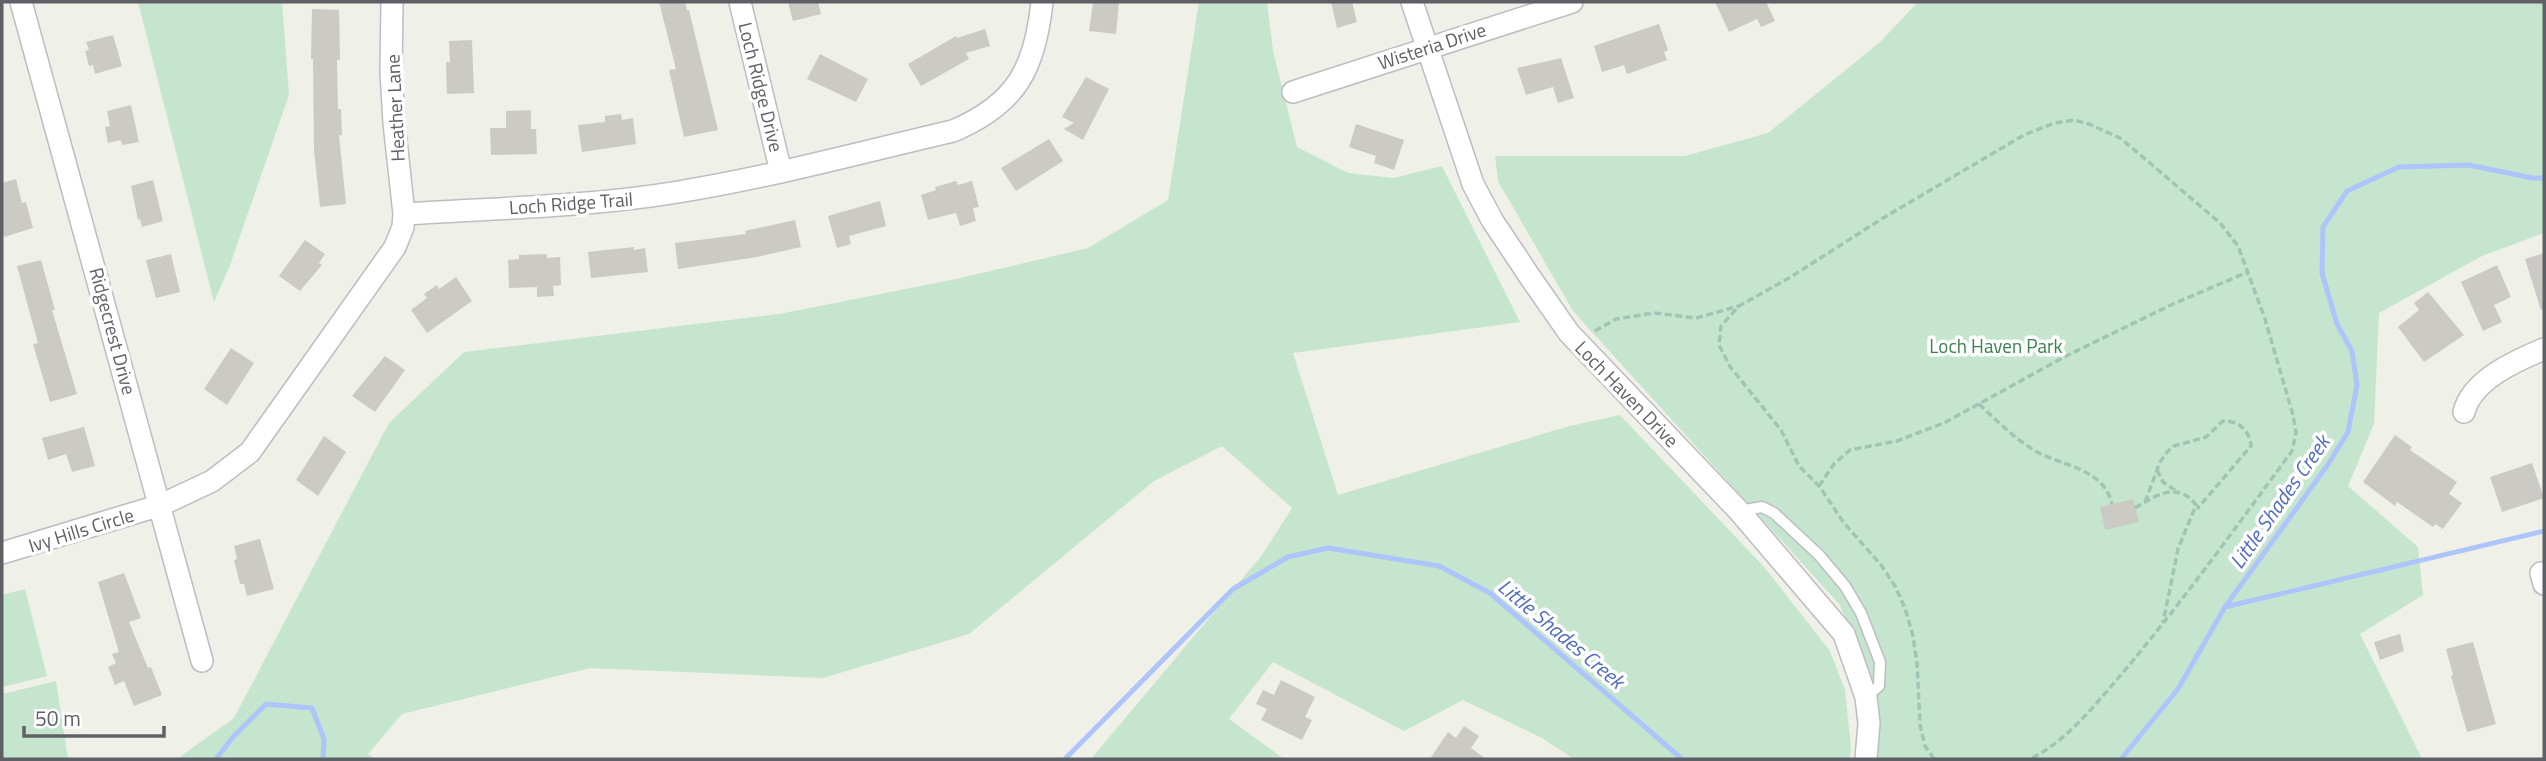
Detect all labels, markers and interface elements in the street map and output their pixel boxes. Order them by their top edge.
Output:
street label: Wisteria Drive [1374,14,1490,77]
street label: Loch Ridge Drive [731,19,792,155]
street label: Heather Lane [377,54,412,162]
street label: Loch Ridge Trail [508,184,634,221]
street label: Ridgecrest Drive [83,264,144,398]
park label: Loch Haven Park [1929,331,2063,360]
street label: Loch Haven Drive [1569,334,1686,454]
water label: Little Shades Creek [2221,426,2339,575]
street label: Ivy Hills Circle [24,500,137,559]
water label: Little Shades Creek [1491,571,1634,698]
scale bar [24,694,164,738]
text: 50 m [35,702,81,734]

